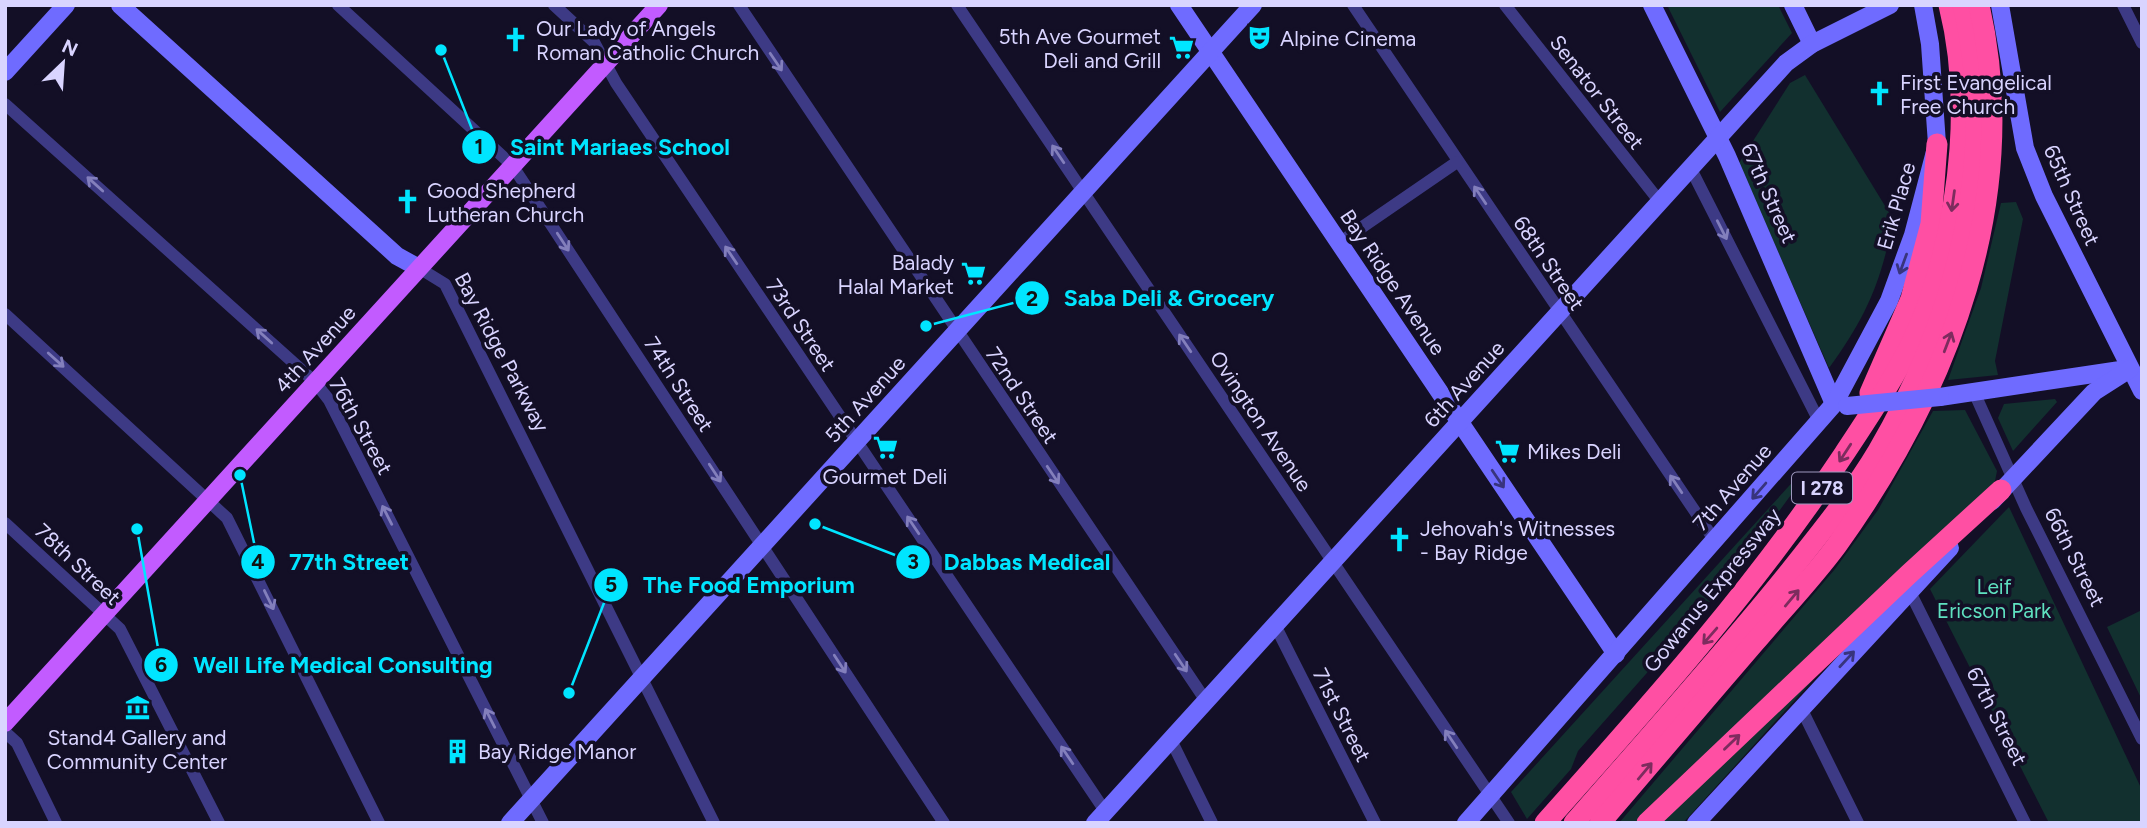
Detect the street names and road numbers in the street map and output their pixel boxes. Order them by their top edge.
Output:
street label: Senator Street [1545,30,1649,154]
street label: 67th Street [1736,139,1802,247]
street label: 65th Street [2039,141,2105,249]
street label: Erik Place [1872,159,1920,253]
street label: Bay Ridge Avenue [1335,205,1451,359]
street label: 68th Street [1508,211,1590,315]
street label: Bay Ridge Parkway [449,268,555,436]
street label: 73rd Street [761,274,841,376]
street label: 4th Avenue [269,300,361,398]
street label: 74th Street [639,332,719,436]
street label: 6th Avenue [1419,336,1509,432]
street label: 72nd Street [981,342,1063,448]
street label: Ovington Avenue [1205,346,1317,496]
street label: 5th Avenue [820,351,910,447]
street label: 76th Street [324,373,398,479]
street label: 7th Avenue [1687,438,1777,536]
road number: I 278 [1792,472,1852,503]
street label: Gowanus Expressway [1638,503,1786,677]
street label: 66th Street [2039,503,2111,611]
street label: 78th Street [30,518,126,610]
street label: 67th Street [1962,663,2032,769]
street label: 71st Street [1308,664,1376,766]

